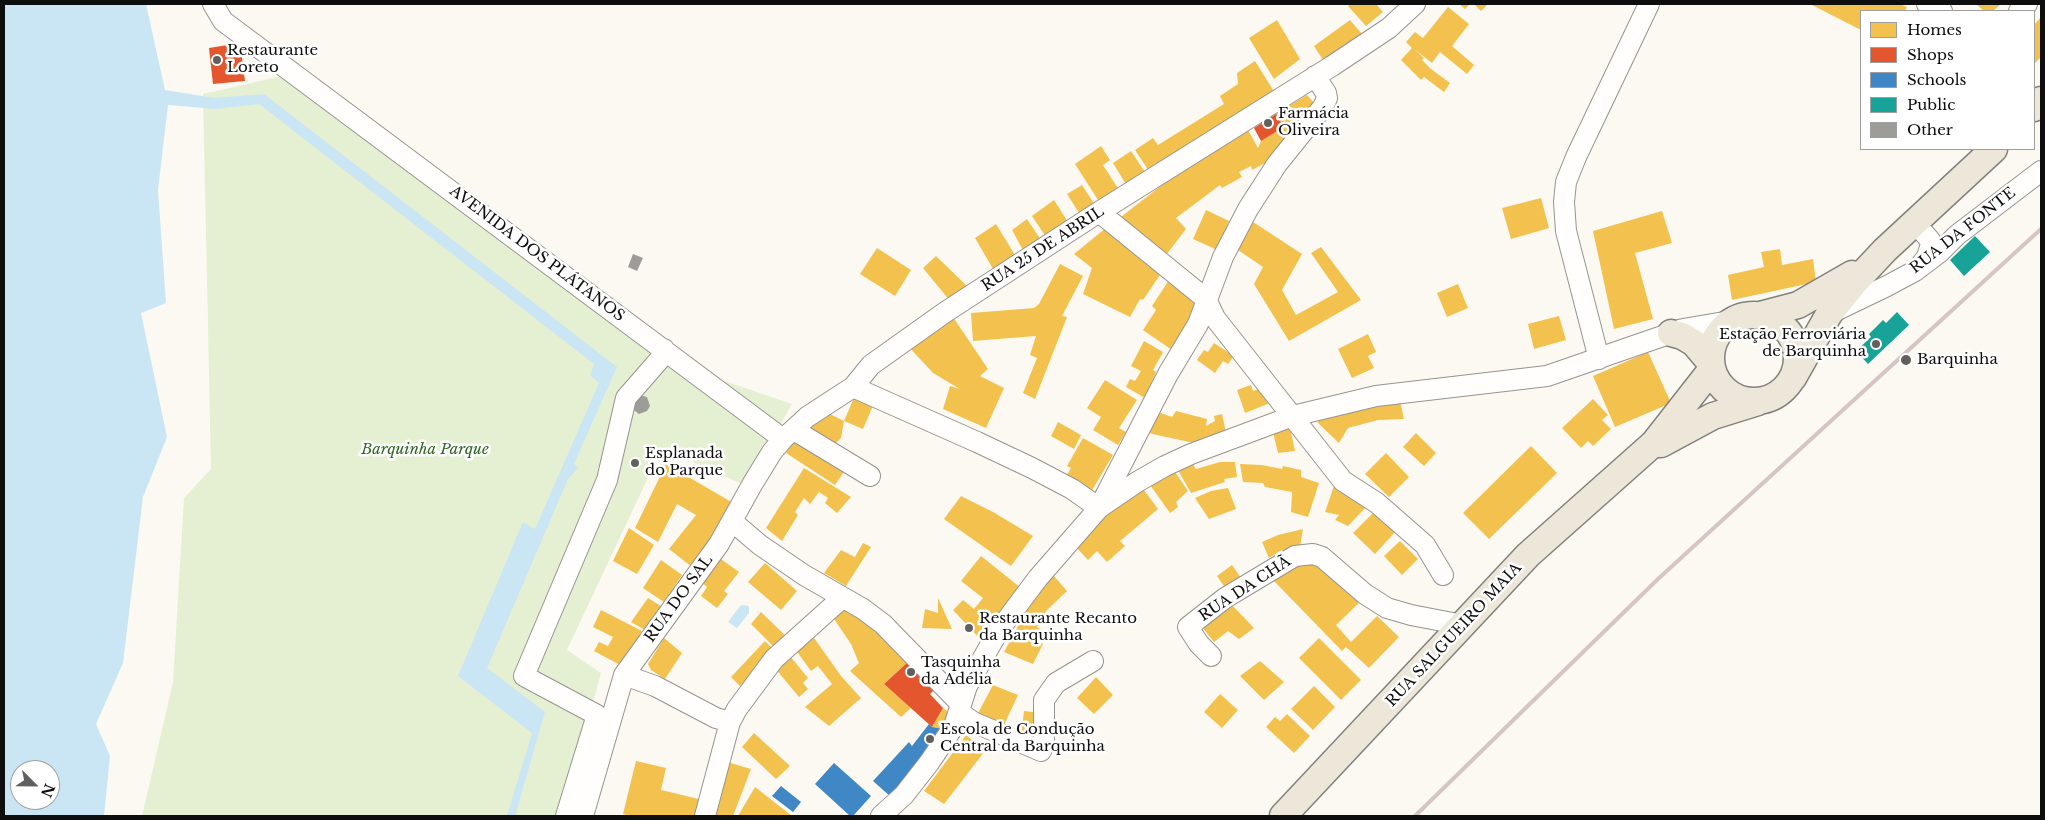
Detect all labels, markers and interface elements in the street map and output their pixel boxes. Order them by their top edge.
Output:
legend [1860,10,2035,150]
text: Homes [1907,20,1962,39]
place label: Restaurante Loreto [227,42,318,77]
text: Shops [1907,45,1954,64]
marker: Restaurante Loreto [211,54,223,66]
text: Schools [1907,70,1966,89]
text: Public [1907,95,1955,114]
place label: Farmácia Oliveira [1278,105,1349,140]
marker: Farmácia Oliveira [1262,117,1274,129]
text: Other [1907,120,1953,139]
street label: AVENIDA DOS PLÁTANOS [446,182,628,326]
street label: RUA DA FONTE [1907,184,2019,278]
street label: RUA 25 DE ABRIL [979,203,1107,295]
place label: Estação Ferroviária de Barquinha [1719,326,1866,361]
marker: Estação Ferroviária de Barquinha [1870,338,1882,350]
place label: Barquinha [1917,351,1998,369]
marker: Barquinha [1899,353,1913,367]
park label: Barquinha Parque [361,441,489,459]
place label: Esplanada do Parque [645,445,723,480]
marker: Esplanada do Parque [629,457,641,469]
street label: RUA DO SAL [641,552,717,646]
street label: RUA DA CHÃ [1196,553,1294,625]
street label: RUA SALGUEIRO MAIA [1382,559,1526,711]
place label: Restaurante Recanto da Barquinha [979,610,1137,645]
marker: Restaurante Recanto da Barquinha [963,622,975,634]
place label: Tasquinha da Adélia [921,654,1001,689]
marker: Tasquinha da Adélia [905,666,917,678]
place label: Escola de Condução Central da Barquinha [940,721,1105,756]
marker: Escola de Condução Central da Barquinha [924,733,936,745]
north arrow [10,760,60,810]
text: N [37,781,59,800]

